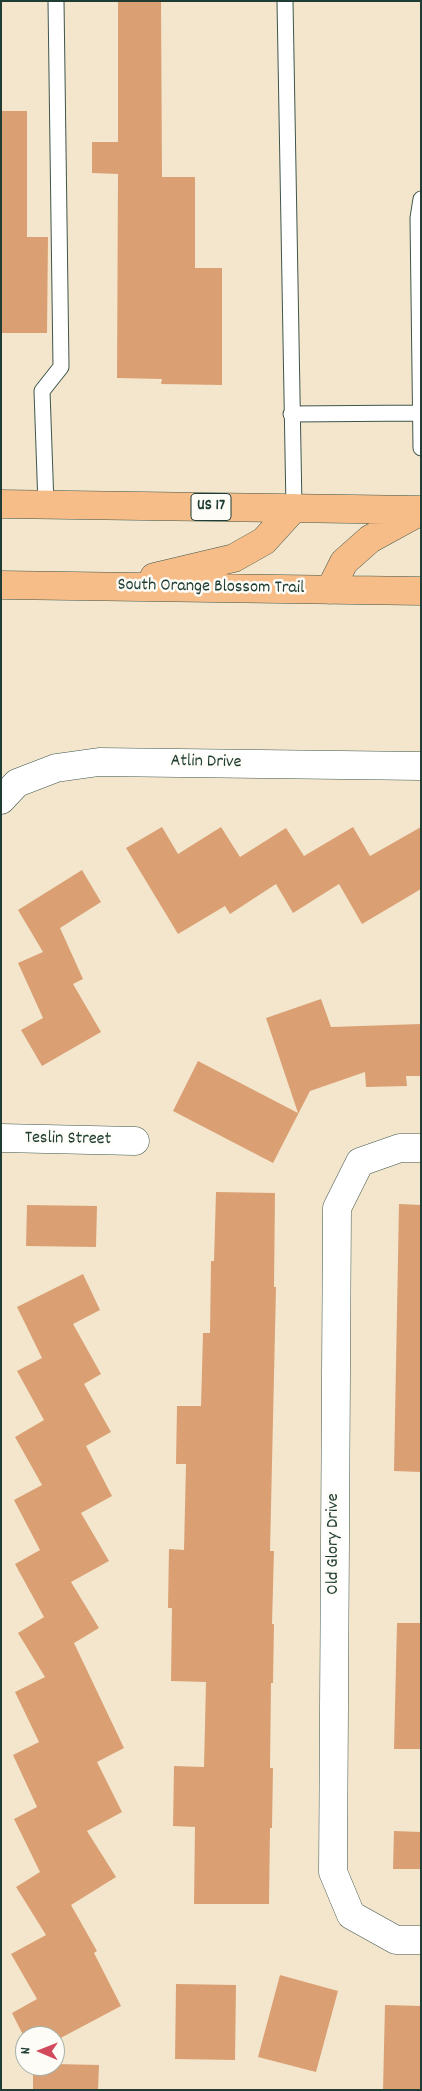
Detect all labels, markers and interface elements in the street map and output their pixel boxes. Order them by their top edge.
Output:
road number: US 17 [191,494,231,520]
street label: South Orange Blossom Trail [117,576,305,600]
street label: Atlin Drive [170,752,242,774]
street label: Teslin Street [25,1128,111,1152]
street label: Old Glory Drive [324,1493,346,1595]
north arrow [15,2026,65,2076]
text: N [16,2047,36,2054]

